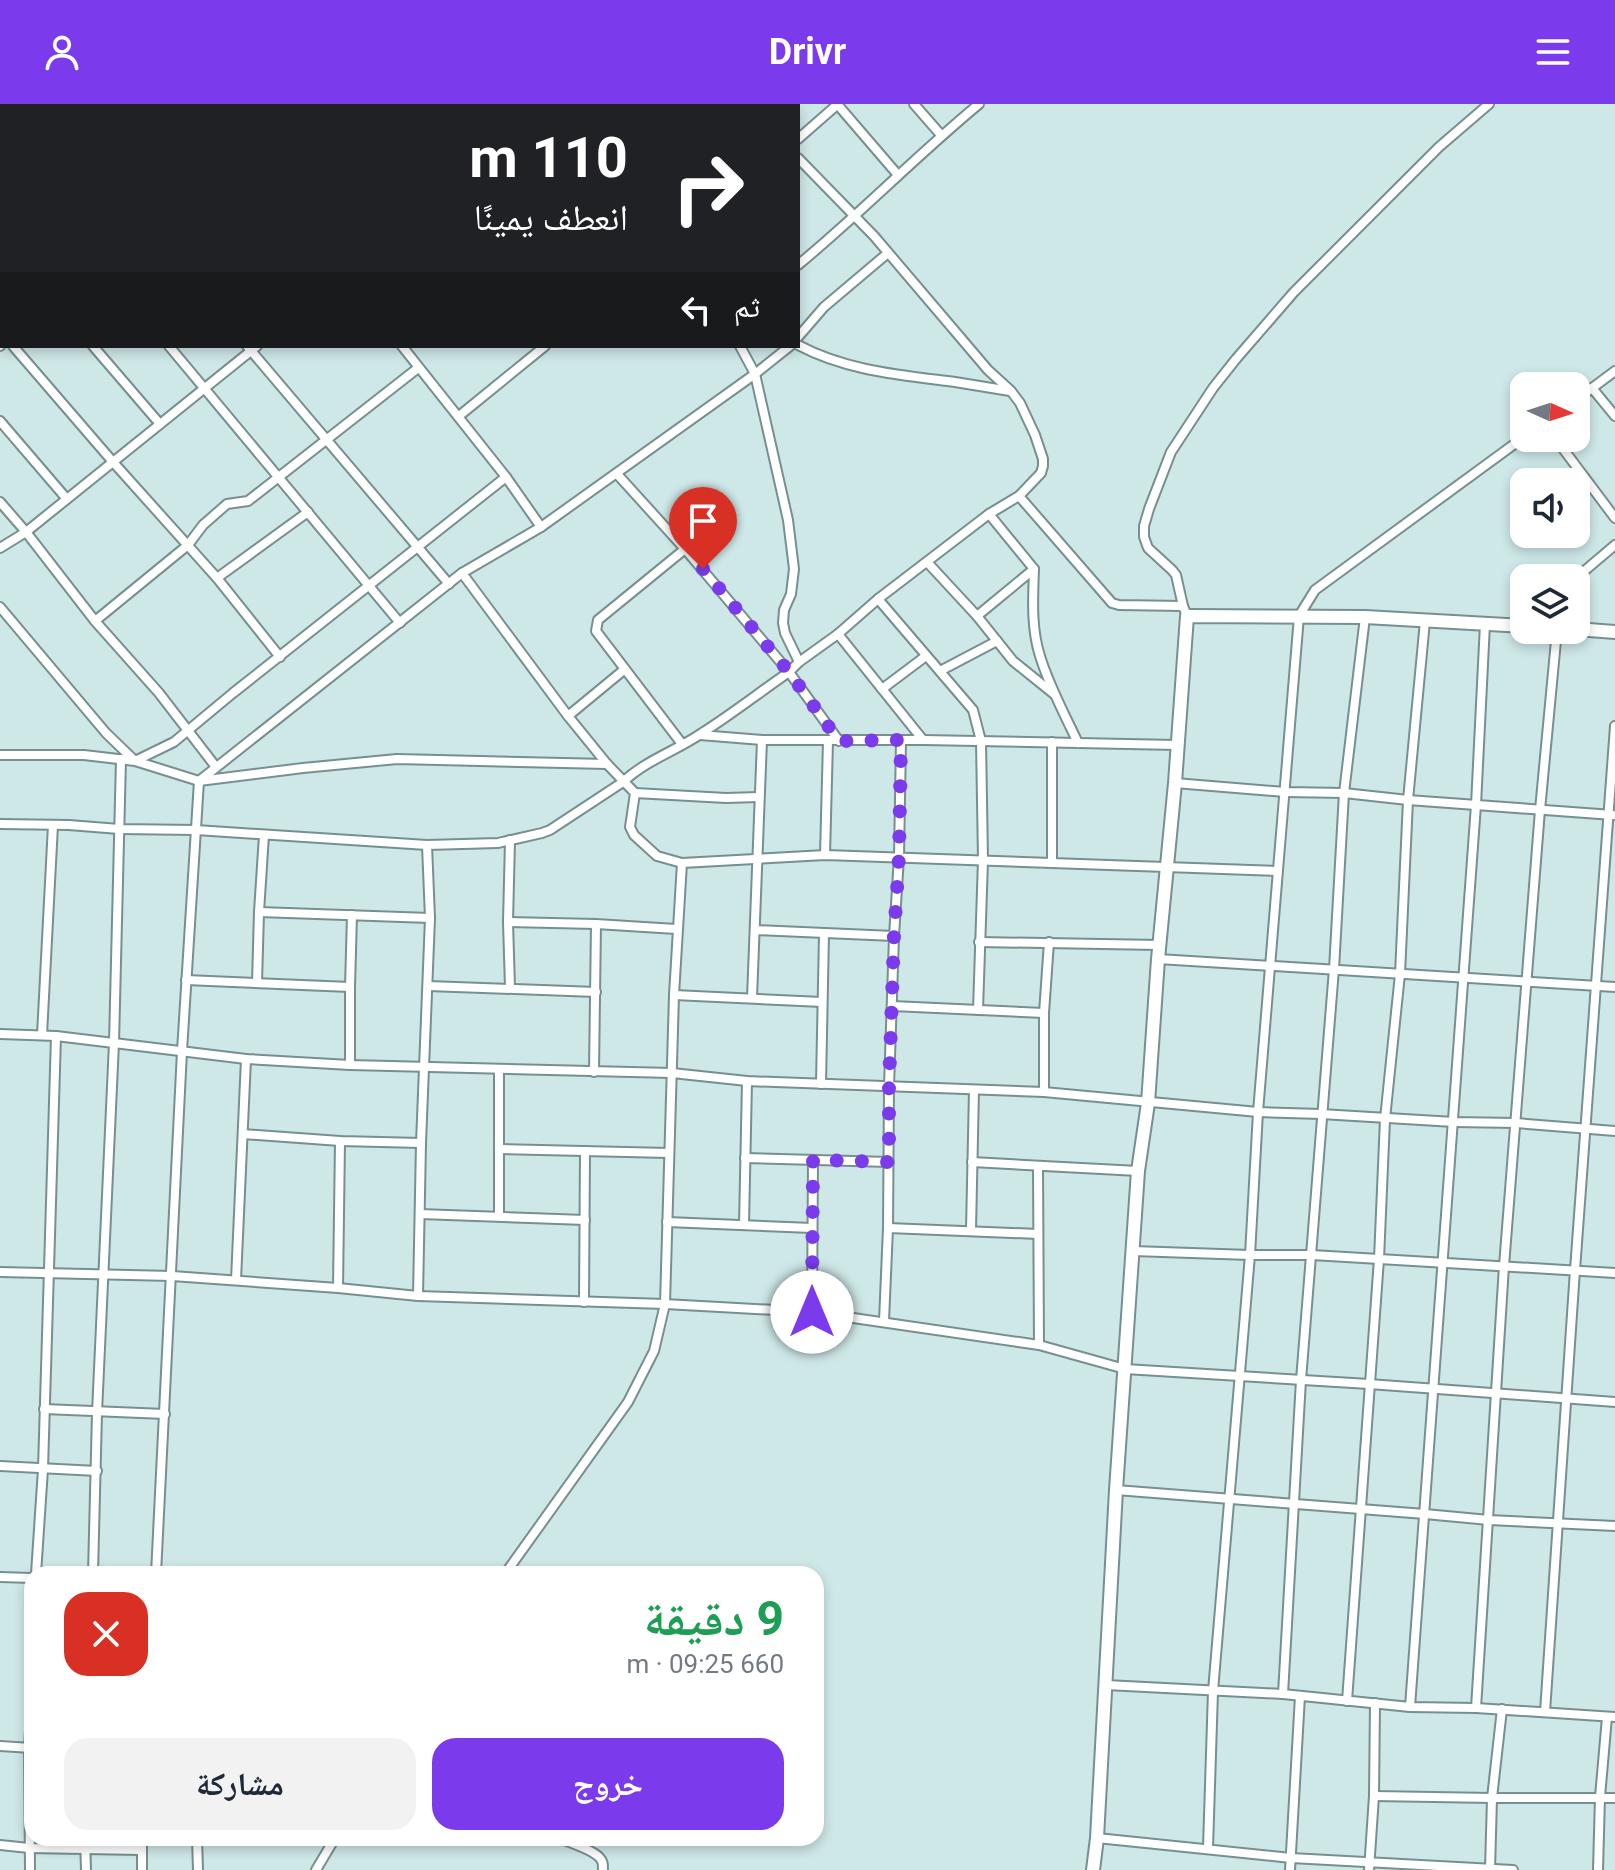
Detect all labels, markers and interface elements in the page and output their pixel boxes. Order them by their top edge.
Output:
icon: person [40,30,84,74]
icon: menu [1531,30,1575,74]
text: Drivr [769,31,846,73]
text: 110 m [469,125,628,191]
icon: right [656,136,760,240]
text: انعطف يمينًا [474,197,628,239]
icon: left [674,288,718,332]
text: ثم [734,289,760,324]
north arrow [1510,372,1590,452]
map controls [1510,372,1590,644]
button: sound [1510,468,1590,548]
pin [669,487,737,569]
icon: arrive [681,499,725,543]
button: layers [1510,564,1590,644]
position arrow [770,1270,854,1354]
text: 9 دقيقة [644,1590,784,1647]
button: close [64,1592,148,1676]
text: 660 m · 09:25 [626,1649,784,1679]
button: مشاركة [64,1738,416,1830]
button: خروج [432,1738,784,1830]

